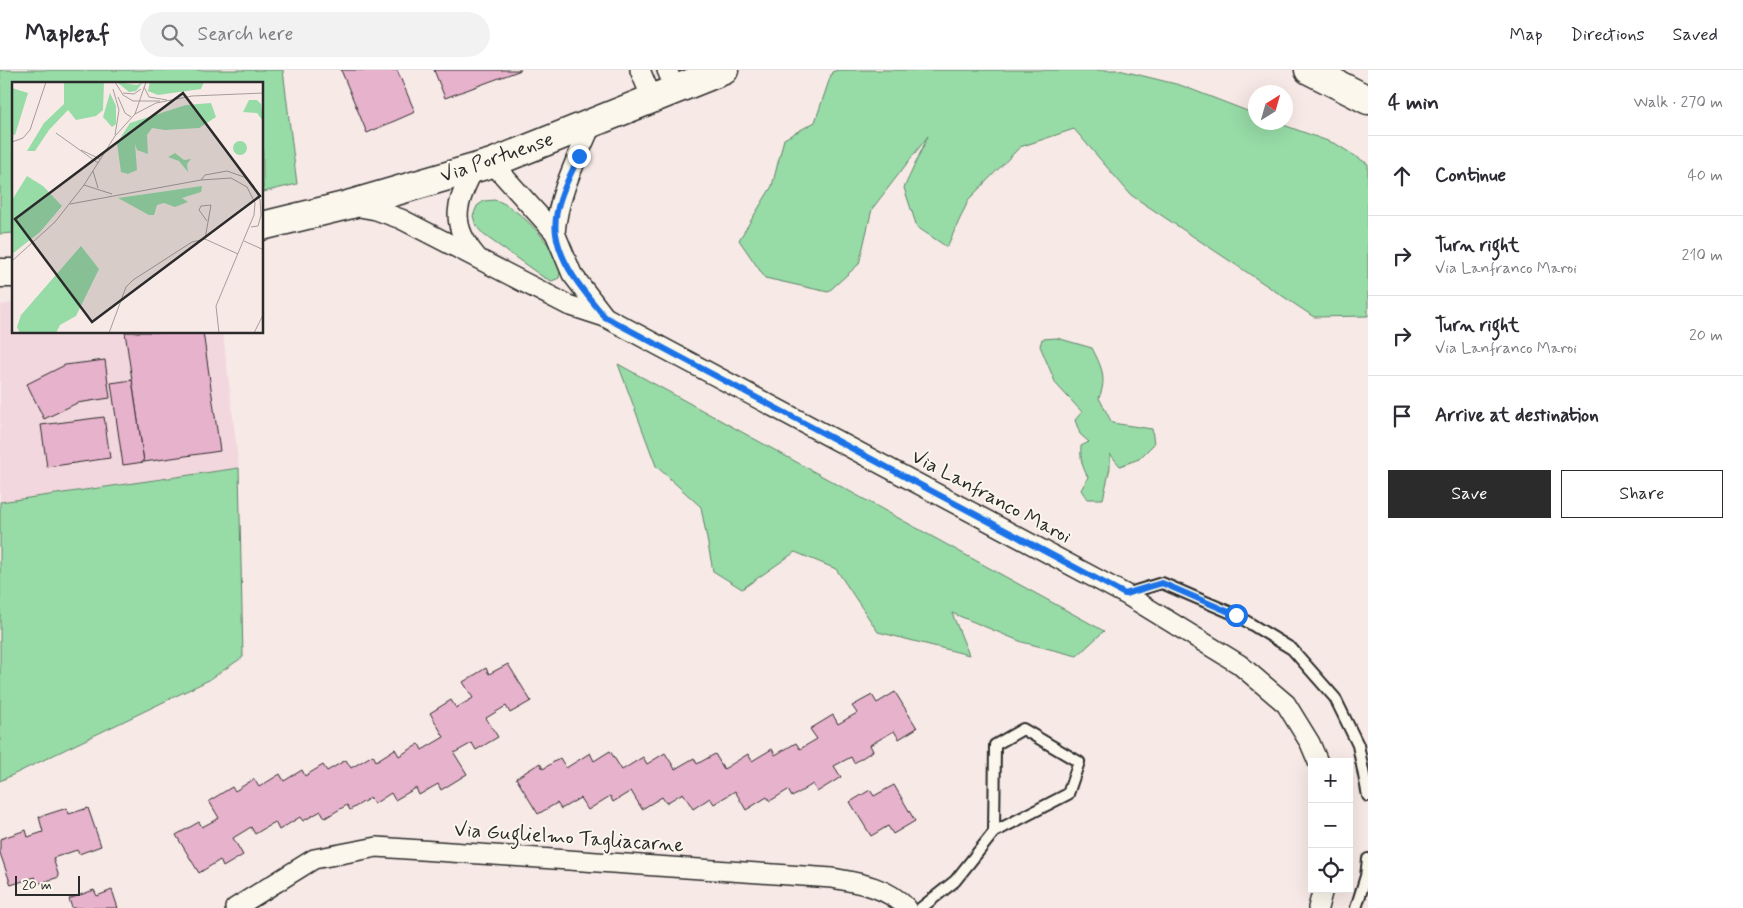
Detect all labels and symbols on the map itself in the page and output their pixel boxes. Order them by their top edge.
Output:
inset map [12,82,264,334]
north arrow [1248,85,1293,130]
street label: Via Portuense [437,126,557,190]
route end [568,145,591,168]
street label: Via Lanfranco Maroi [906,443,1076,551]
route start [1225,604,1248,627]
street label: Via Guglielmo Tagliacarne [453,816,685,861]
scale bar [15,873,80,896]

